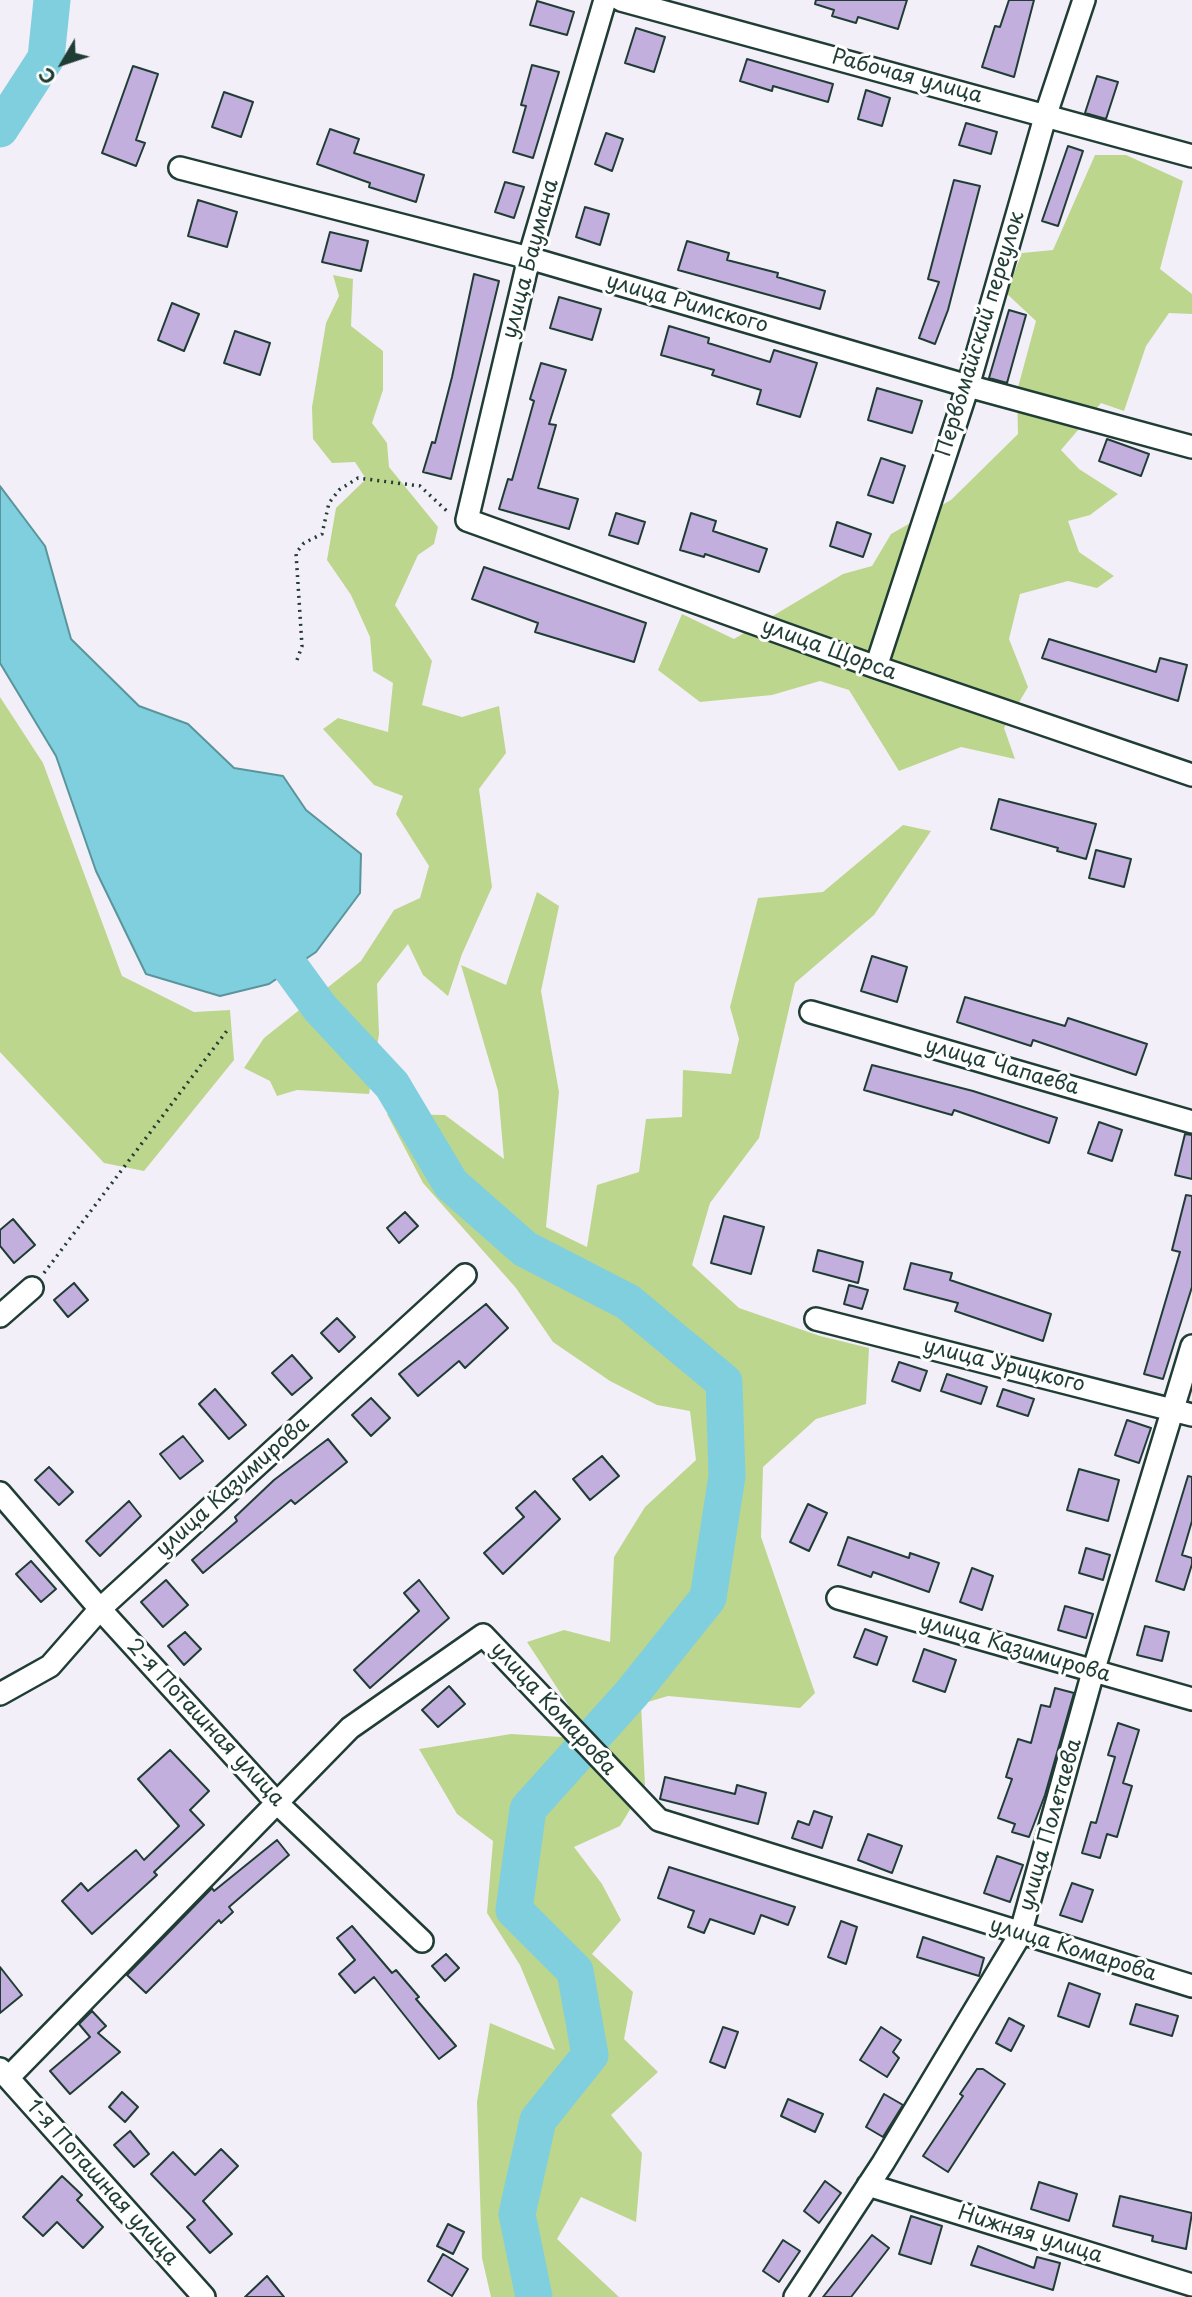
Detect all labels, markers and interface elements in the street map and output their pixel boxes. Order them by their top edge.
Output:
north arrow [28,28,98,98]
street label: Рабочая улица [829,45,985,109]
text: С [31,62,62,91]
street label: улица Баумана [498,176,564,342]
street label: Первомайский переулок [932,208,1030,460]
street label: улица Римского [603,269,771,339]
street label: улица Щорса [758,614,900,686]
street label: улица Чапаева [922,1033,1082,1101]
street label: улица Урицкого [921,1334,1087,1398]
street label: улица Казимирова [151,1412,315,1562]
street label: улица Казимирова [917,1610,1113,1688]
street label: 2-я Поташная улица [121,1634,289,1812]
street label: улица Комарова [485,1637,621,1781]
street label: улица Полетаева [1014,1736,1088,1914]
street label: улица Комарова [987,1913,1159,1987]
street label: 1-я Поташная улица [21,2095,183,2271]
street label: Нижняя улица [954,2201,1106,2269]

